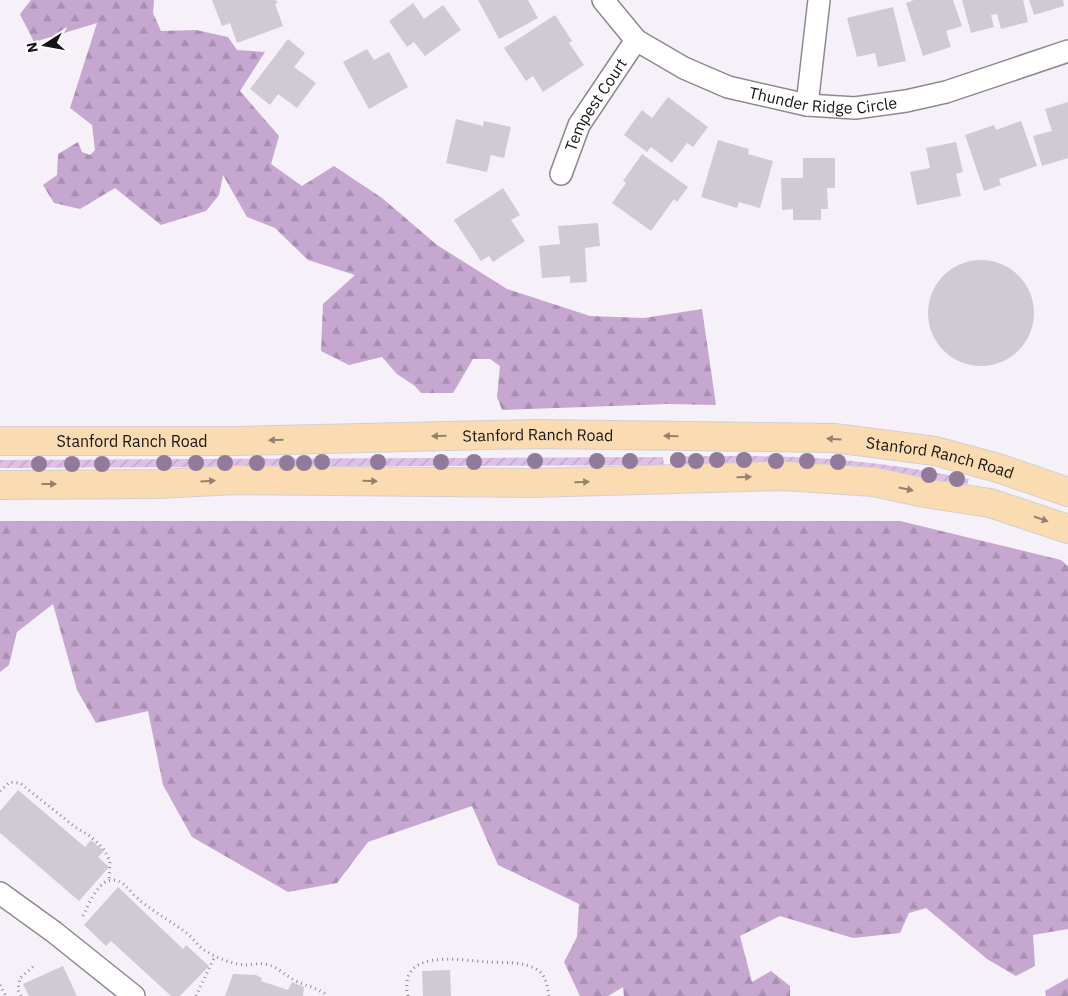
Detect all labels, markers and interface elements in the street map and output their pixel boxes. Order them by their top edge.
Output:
north arrow [20,20,70,70]
text: N [22,41,42,54]
street label: Tempest Court [560,54,631,154]
street label: Thunder Ridge Circle [747,82,899,118]
street label: Stanford Ranch Road [462,424,614,446]
street label: Stanford Ranch Road [57,431,207,451]
one-way arrow [663,432,679,440]
street label: Stanford Ranch Road [865,432,1017,483]
one-way arrow [431,433,447,441]
one-way arrow [826,434,842,442]
one-way arrow [268,436,284,444]
one-way arrow [737,473,753,481]
one-way arrow [200,477,216,485]
one-way arrow [362,477,378,485]
one-way arrow [574,477,590,485]
one-way arrow [41,480,57,488]
one-way arrow [898,485,914,493]
one-way arrow [1034,515,1049,523]

